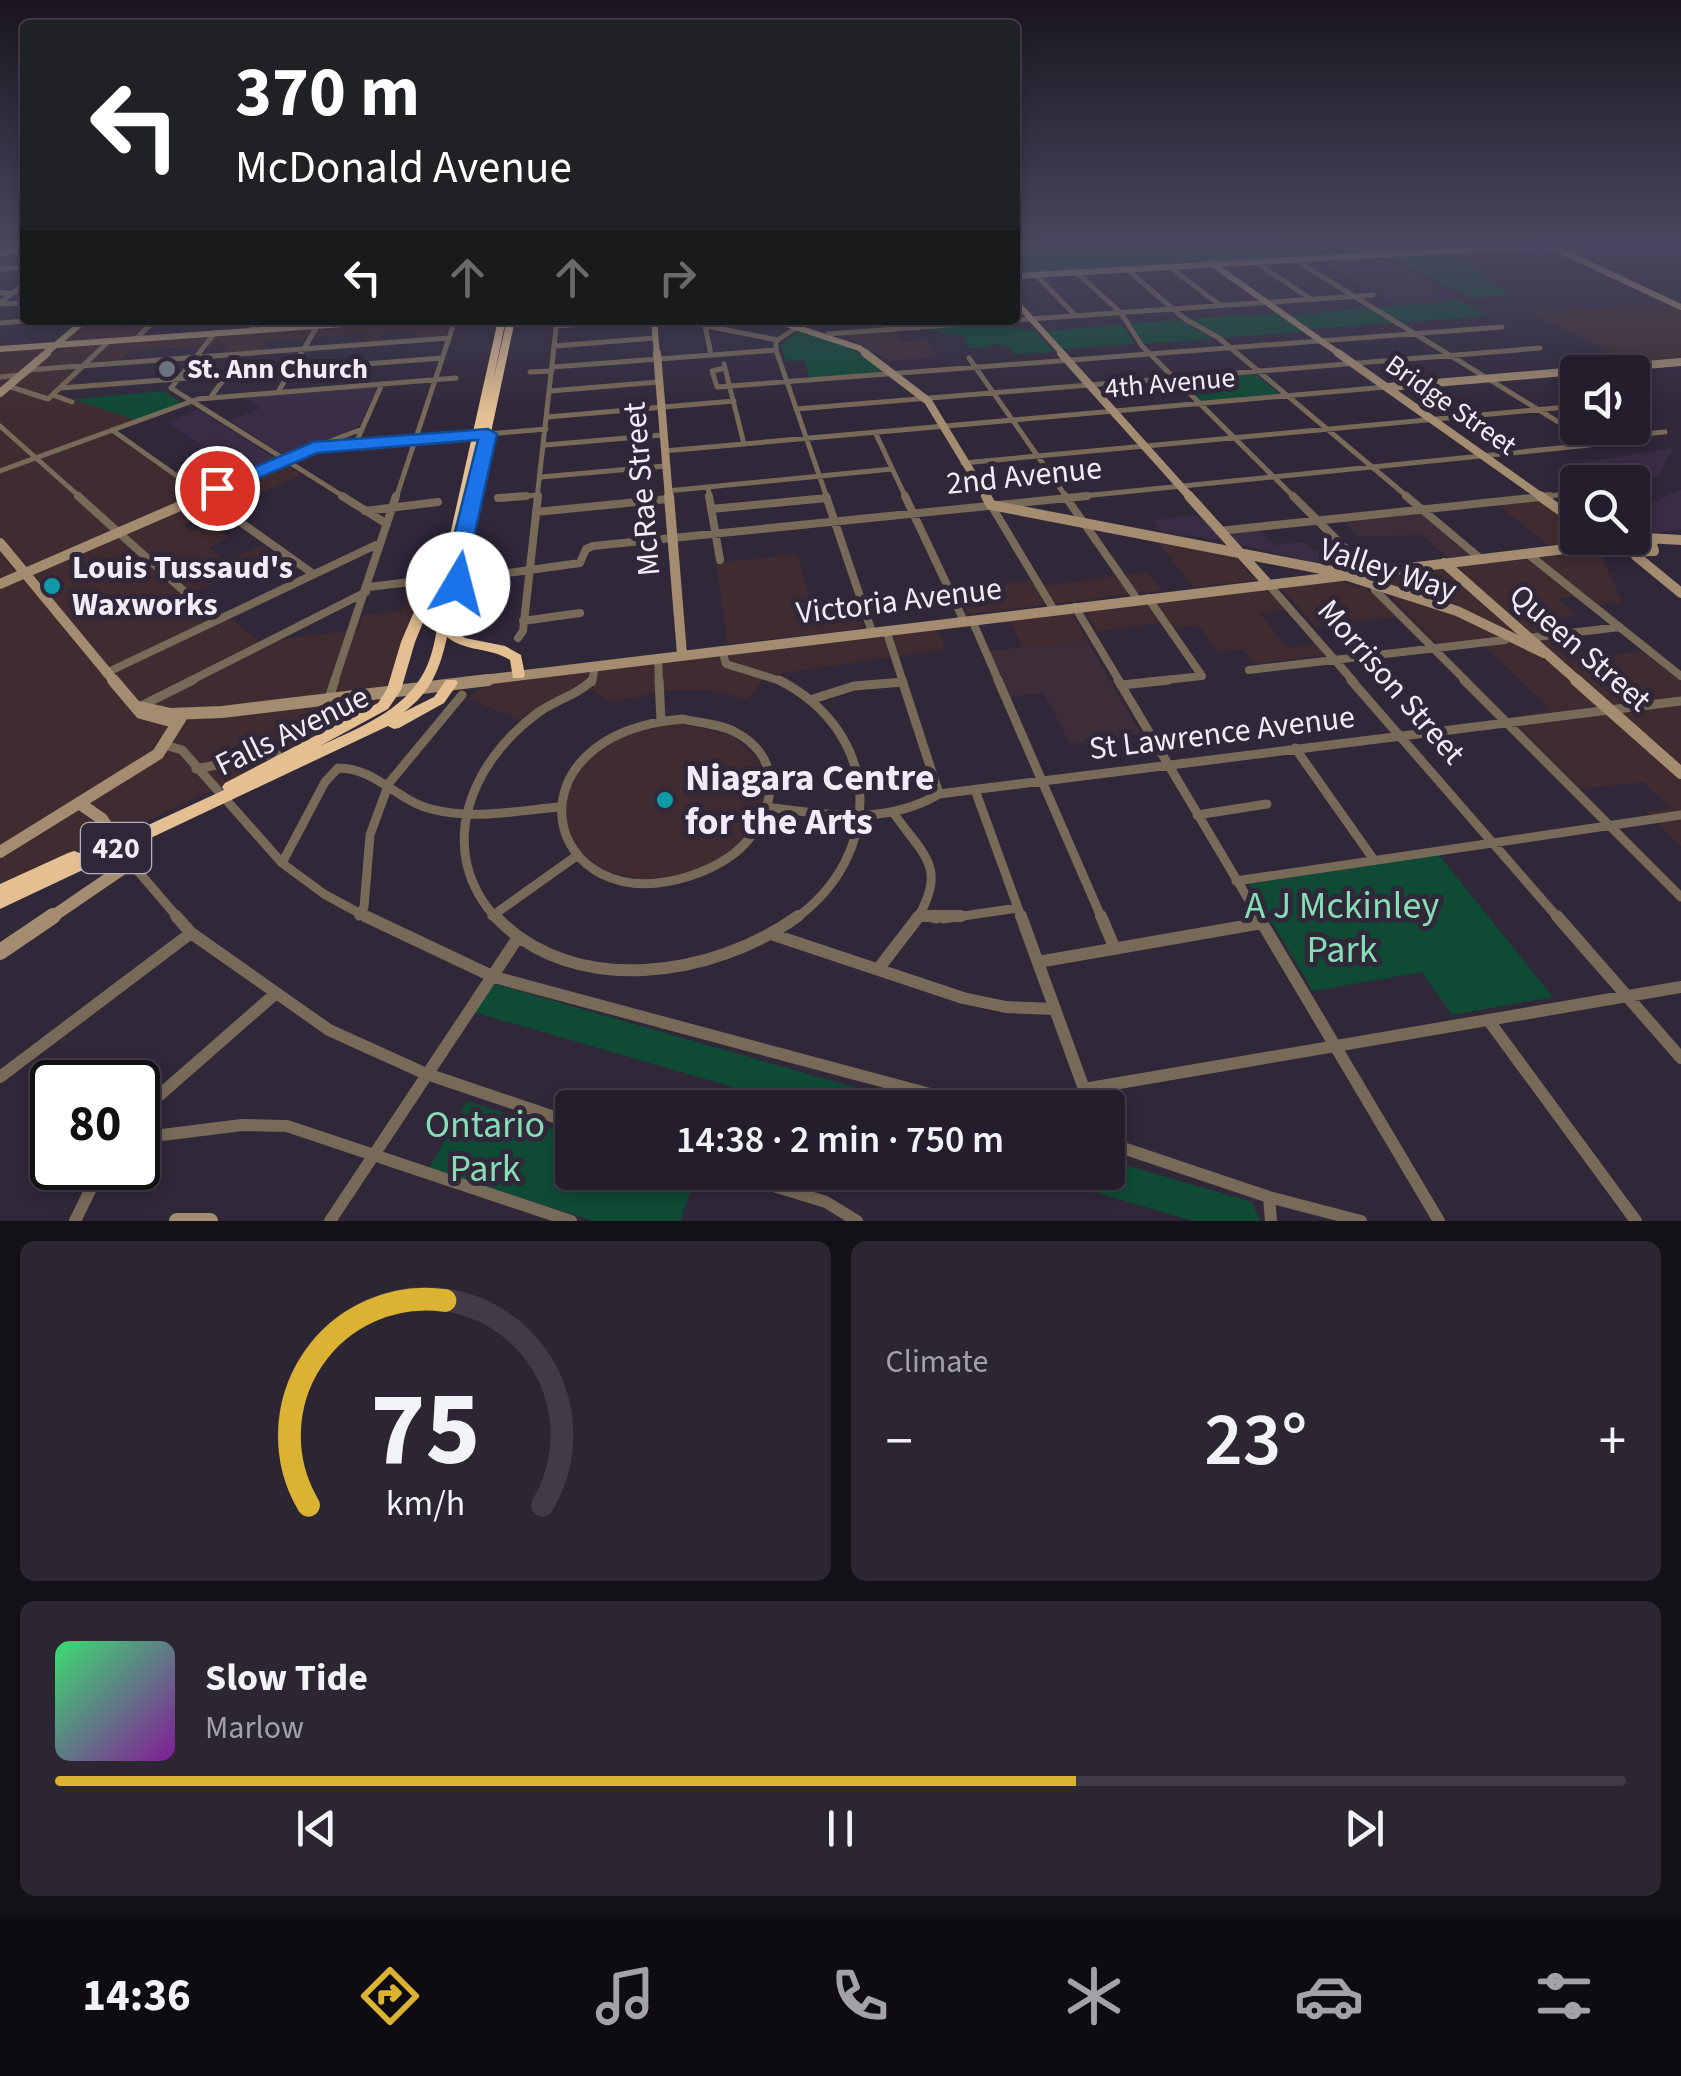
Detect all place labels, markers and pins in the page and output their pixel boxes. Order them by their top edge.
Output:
place label: St. Ann Church [187,349,368,389]
marker: St. Ann Church [156,358,178,380]
pin [175,446,260,531]
place label: Louis Tussaud's Waxworks [72,545,293,628]
marker: Louis Tussaud's Waxworks [41,575,63,597]
place label: Niagara Centre for the Arts [685,751,935,849]
marker: Niagara Centre for the Arts [654,789,676,811]

